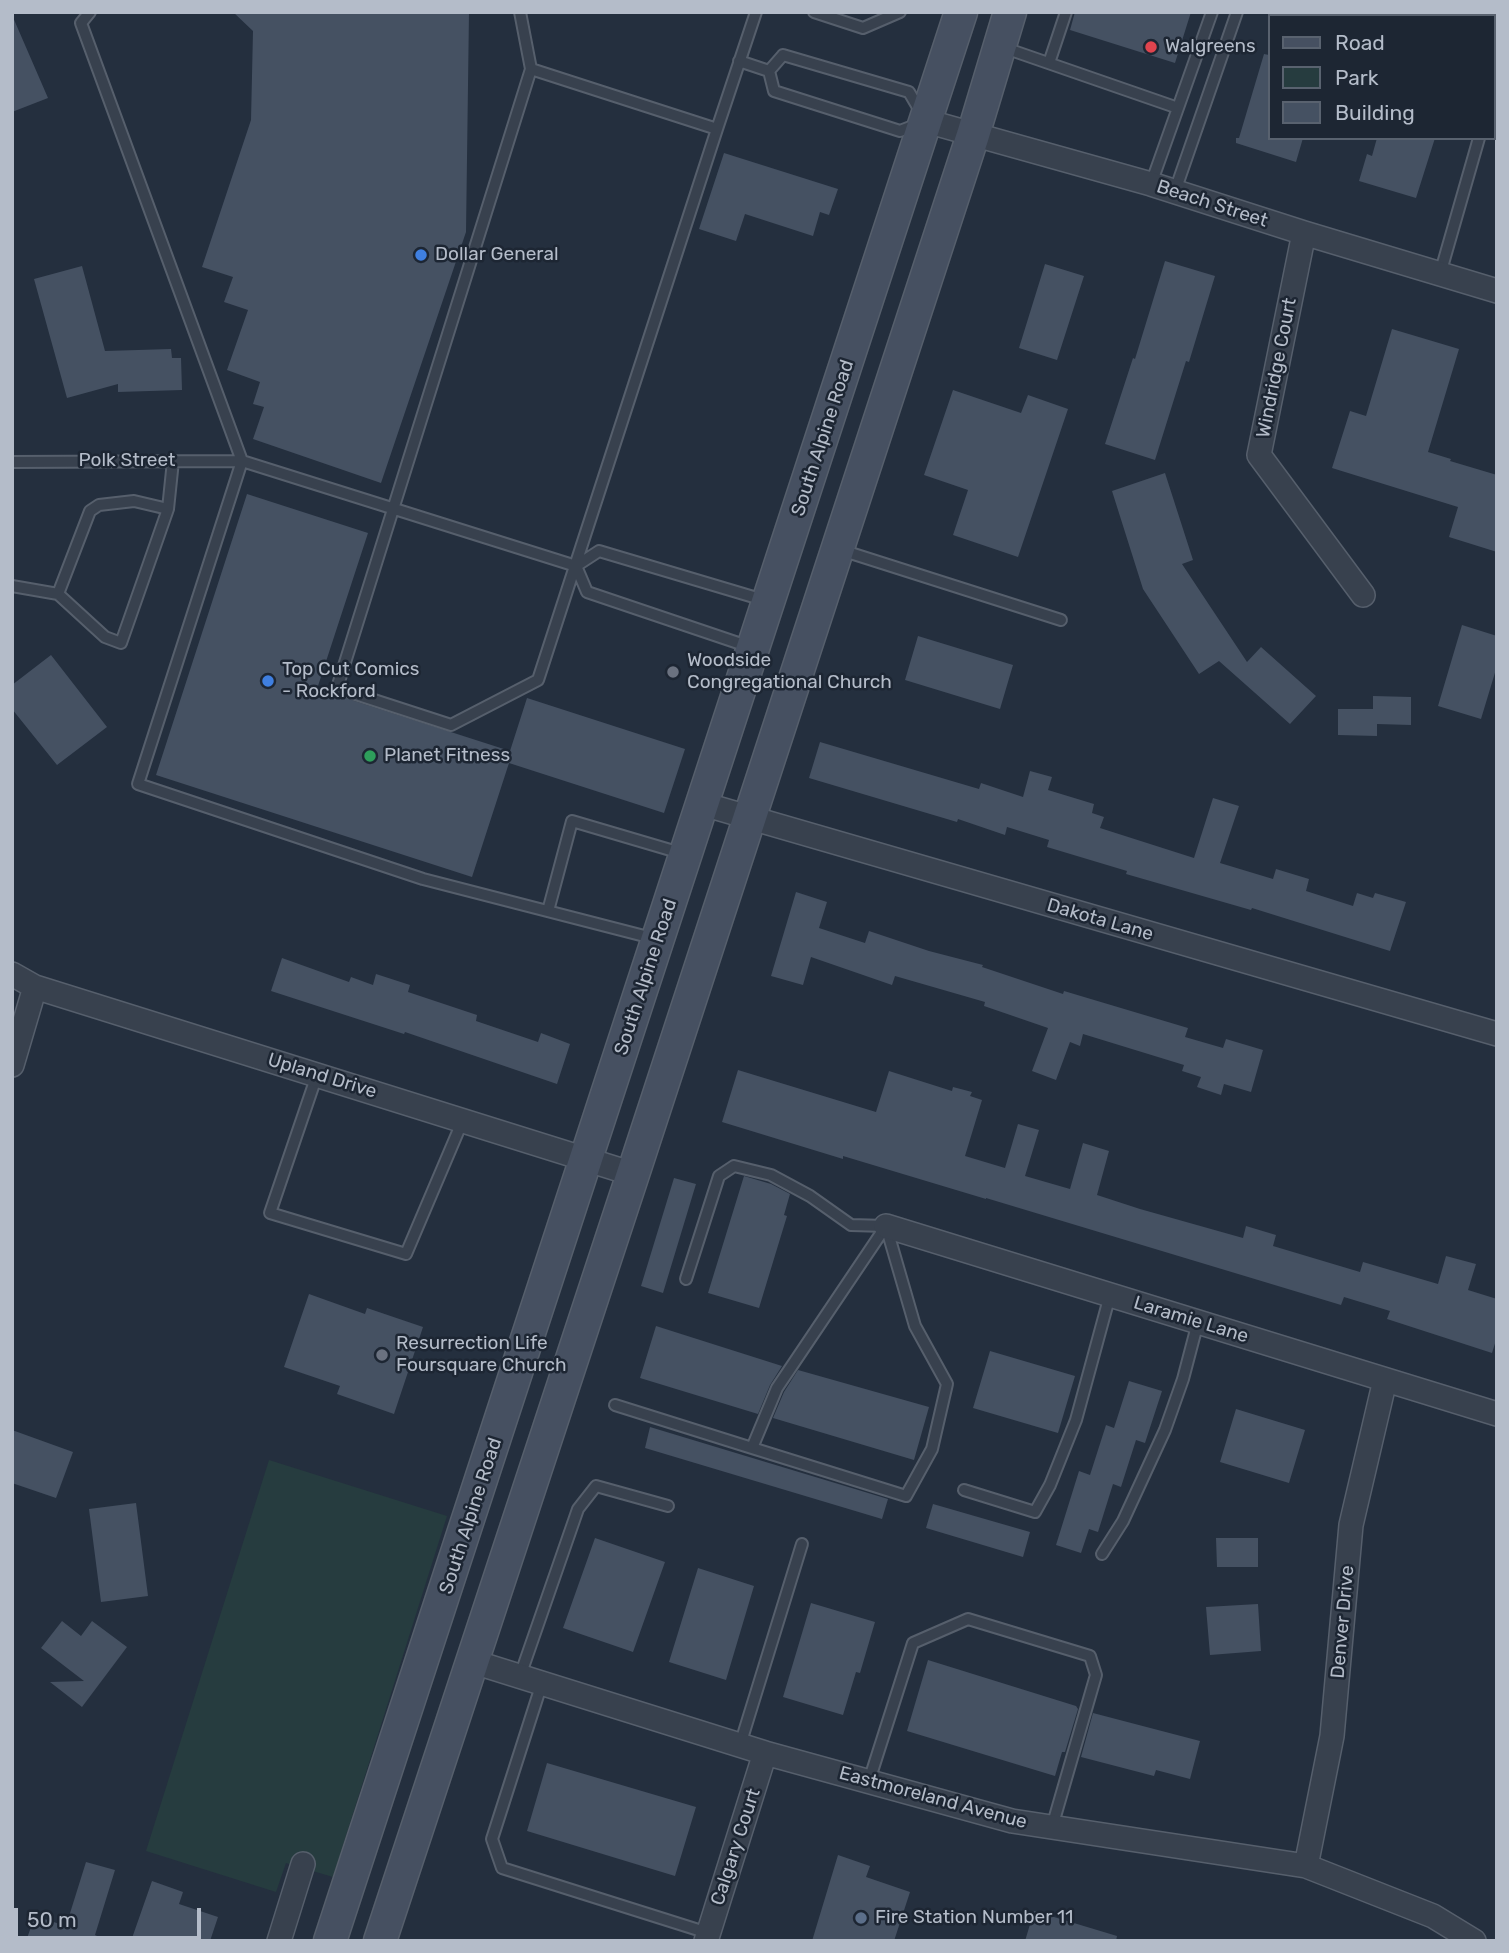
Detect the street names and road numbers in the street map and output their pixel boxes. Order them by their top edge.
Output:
street label: Beach Street [1154,175,1270,233]
street label: Windridge Court [1252,296,1302,440]
street label: South Alpine Road [787,357,859,519]
street label: Polk Street [79,450,175,472]
street label: Dakota Lane [1044,894,1156,946]
street label: South Alpine Road [610,896,682,1058]
street label: Upland Drive [265,1049,379,1103]
street label: Laramie Lane [1131,1292,1251,1348]
street label: South Alpine Road [435,1435,507,1597]
street label: Denver Drive [1327,1565,1359,1679]
street label: Eastmoreland Avenue [836,1762,1030,1834]
street label: Calgary Court [706,1786,766,1908]

